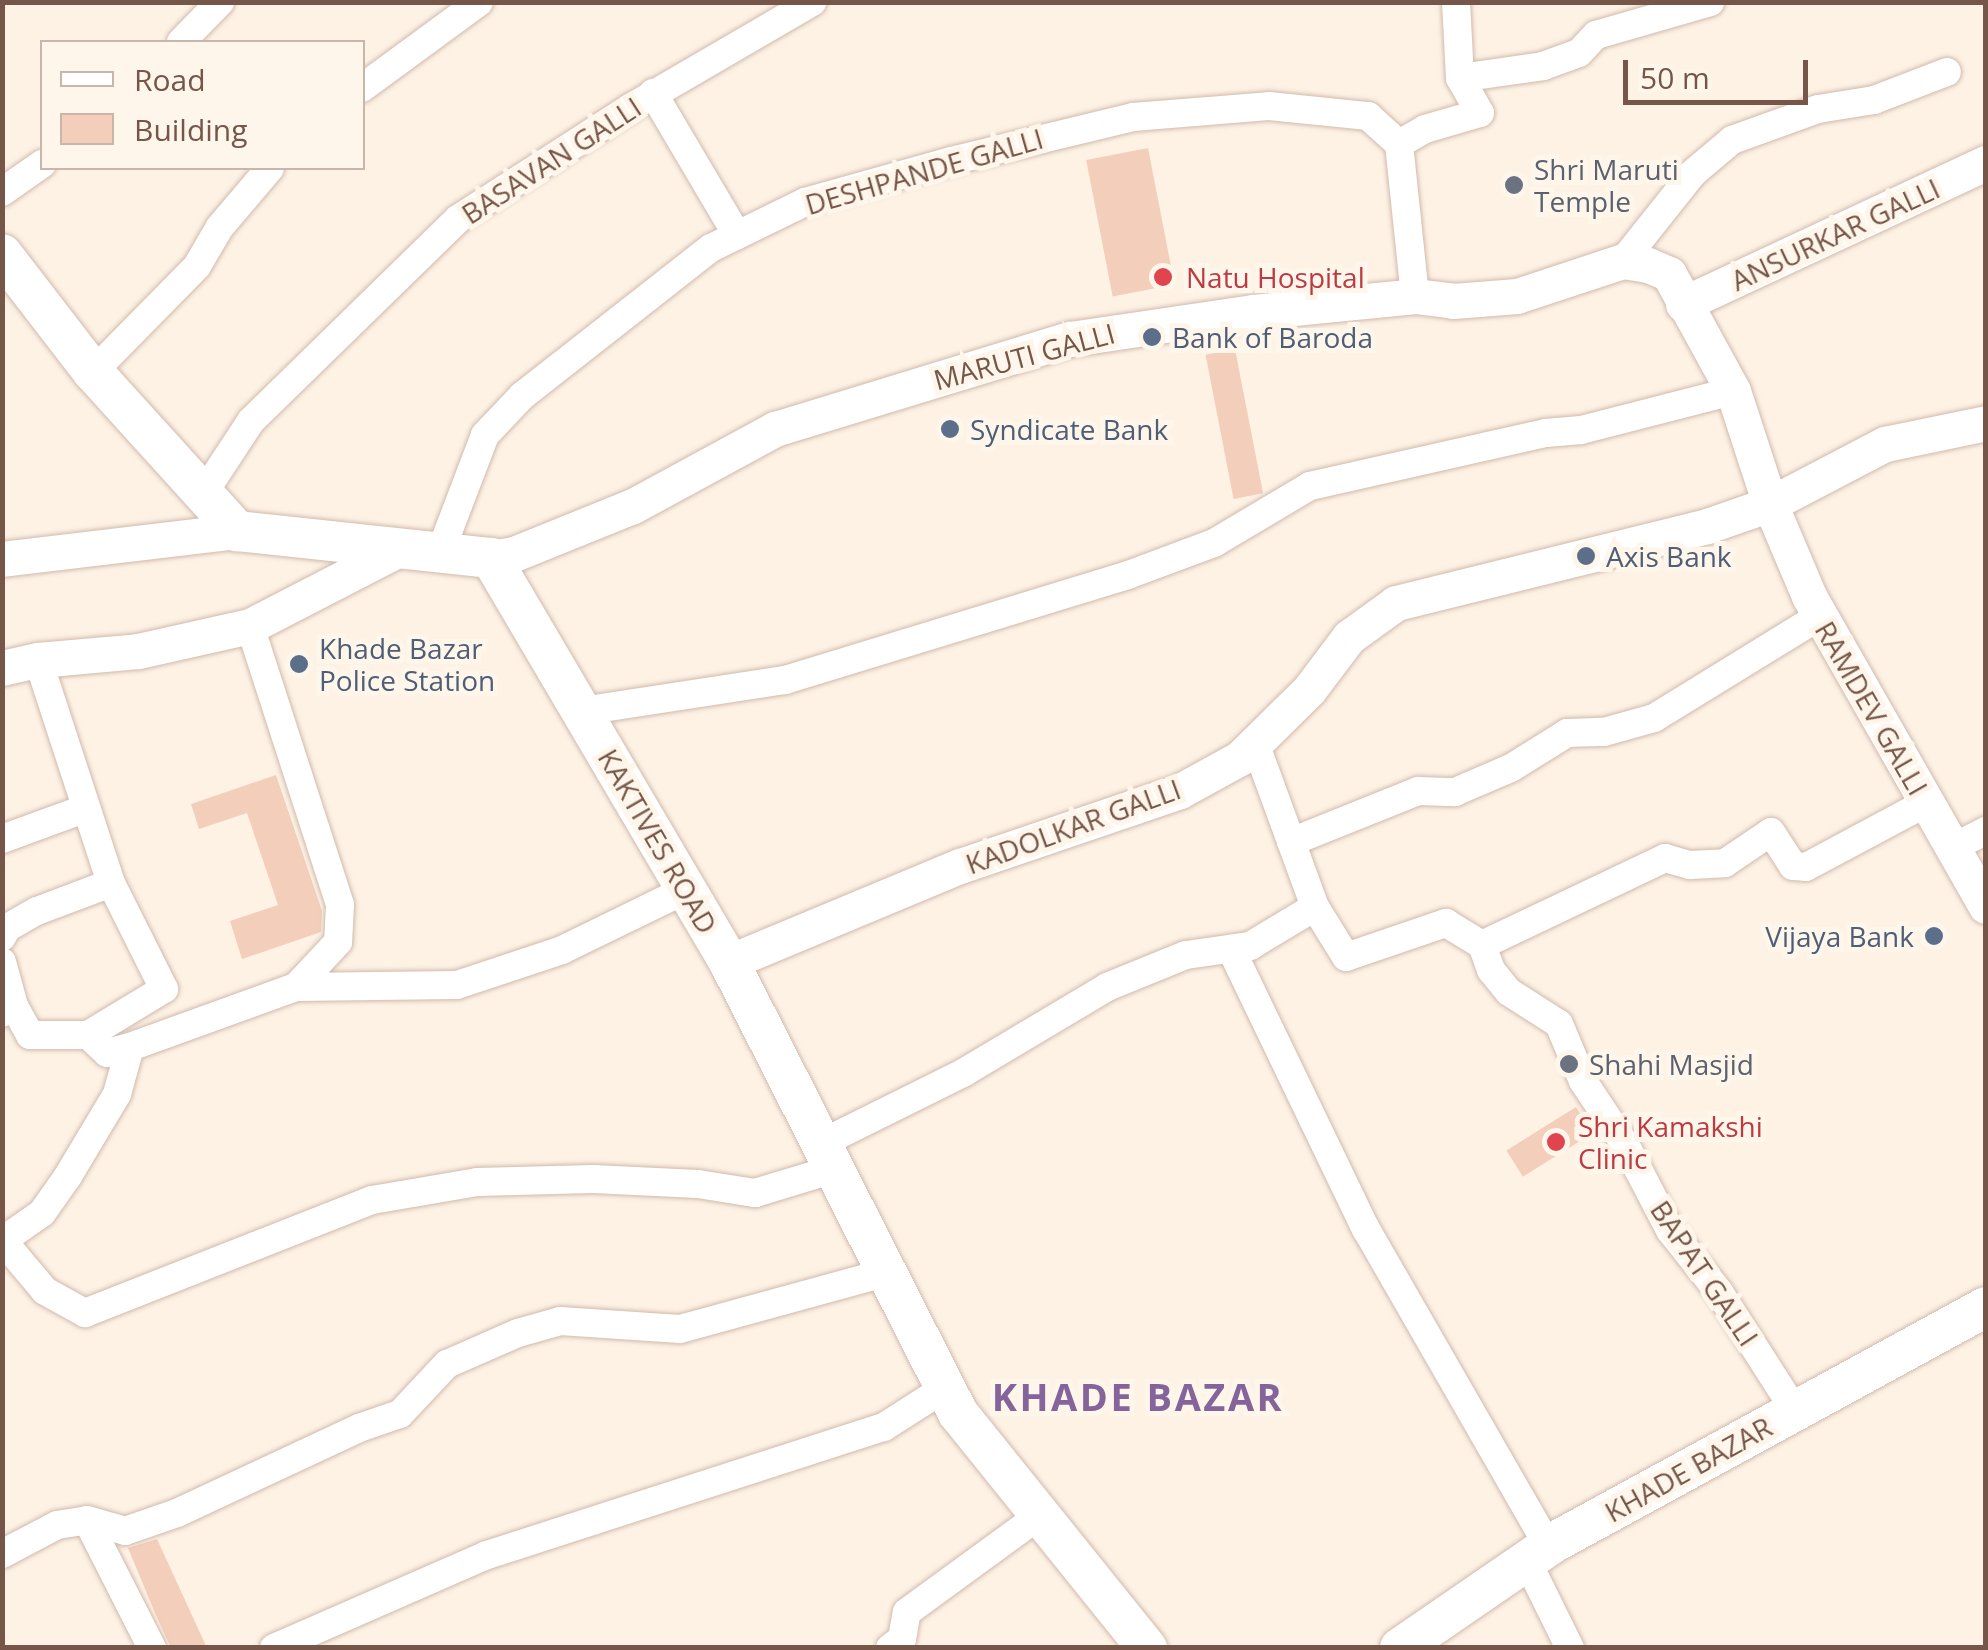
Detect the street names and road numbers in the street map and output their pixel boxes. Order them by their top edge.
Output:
street label: BASAVAN GALLI [455,90,647,230]
street label: DESHPANDE GALLI [801,121,1047,221]
street label: ANSURKAR GALLI [1725,171,1945,297]
street label: MARUTI GALLI [930,316,1118,396]
street label: RAMDEV GALLI [1809,615,1935,801]
street label: KAKTIVES ROAD [592,743,724,939]
street label: KADOLKAR GALLI [961,772,1185,880]
street label: BAPAT GALLI [1644,1194,1766,1352]
street label: KHADE BAZAR [1599,1409,1777,1529]

